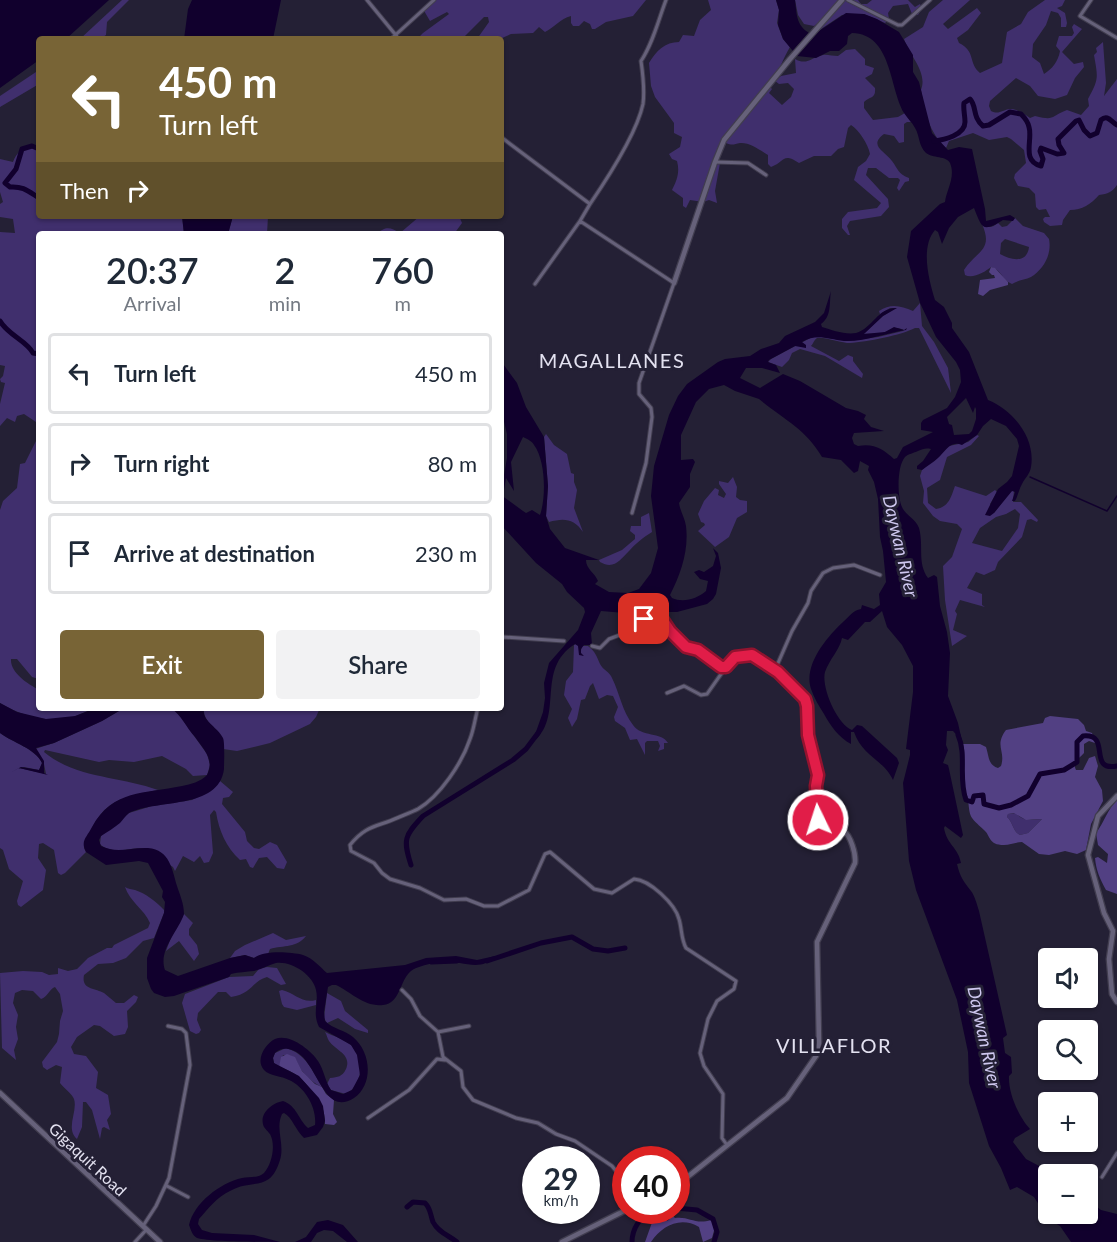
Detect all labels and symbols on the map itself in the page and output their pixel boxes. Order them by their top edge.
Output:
district label: MAGALLANES [539,348,685,372]
water label: Daywan River [879,493,924,600]
pin [618,593,669,644]
position arrow [786,788,850,852]
water label: Daywan River [963,984,1007,1091]
district label: VILLAFLOR [776,1033,892,1057]
street label: Gigaquit Road [45,1118,131,1200]
speed limit sign: 40 [612,1146,690,1224]

